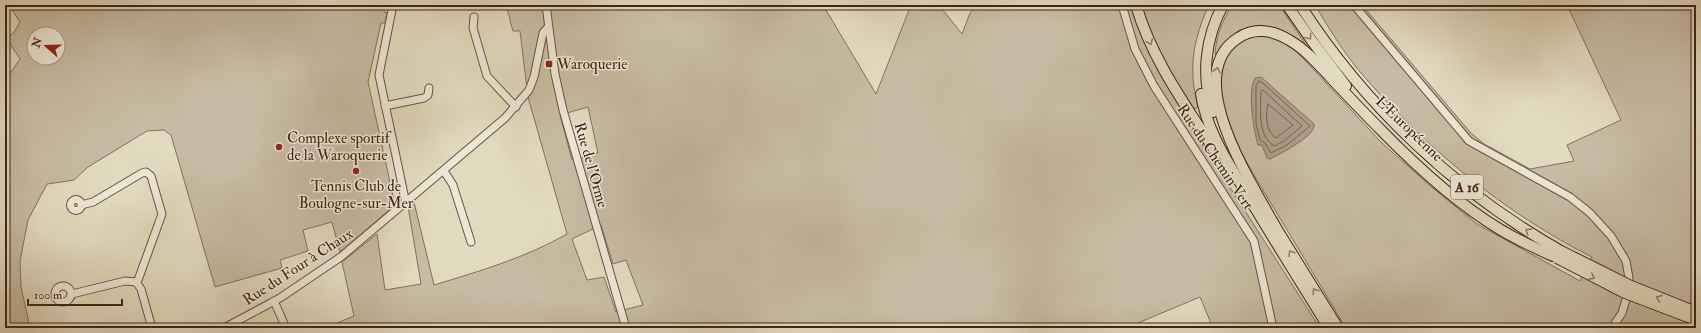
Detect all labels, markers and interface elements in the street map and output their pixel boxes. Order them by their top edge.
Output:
north arrow [26,26,66,66]
one-way arrow [1304,33,1311,40]
text: N [29,35,45,51]
one-way arrow [1145,38,1153,45]
place label: Waroquerie [556,55,628,74]
marker: Waroquerie [544,59,554,69]
one-way arrow [1212,67,1220,73]
street label: L'Européenne [1371,92,1447,167]
street label: Rue du Chemin Vert [1173,100,1258,214]
street label: Rue de l'Orme [570,120,612,210]
place label: Complexe sportif de la Waroquerie [287,129,392,165]
marker: Complexe sportif de la Waroquerie [274,142,284,152]
marker: Tennis Club de Boulogne-sur-Mer [351,166,361,176]
road number: A 16 [1451,175,1483,199]
place label: Tennis Club de Boulogne-sur-Mer [299,177,414,213]
street label: Rue du Four à Chaux [239,224,357,310]
one-way arrow [1525,228,1532,236]
one-way arrow [1289,250,1296,257]
one-way arrow [1587,272,1595,280]
scale bar [28,281,122,307]
text: 100 m [34,288,63,303]
one-way arrow [1312,288,1319,295]
one-way arrow [1656,295,1663,303]

